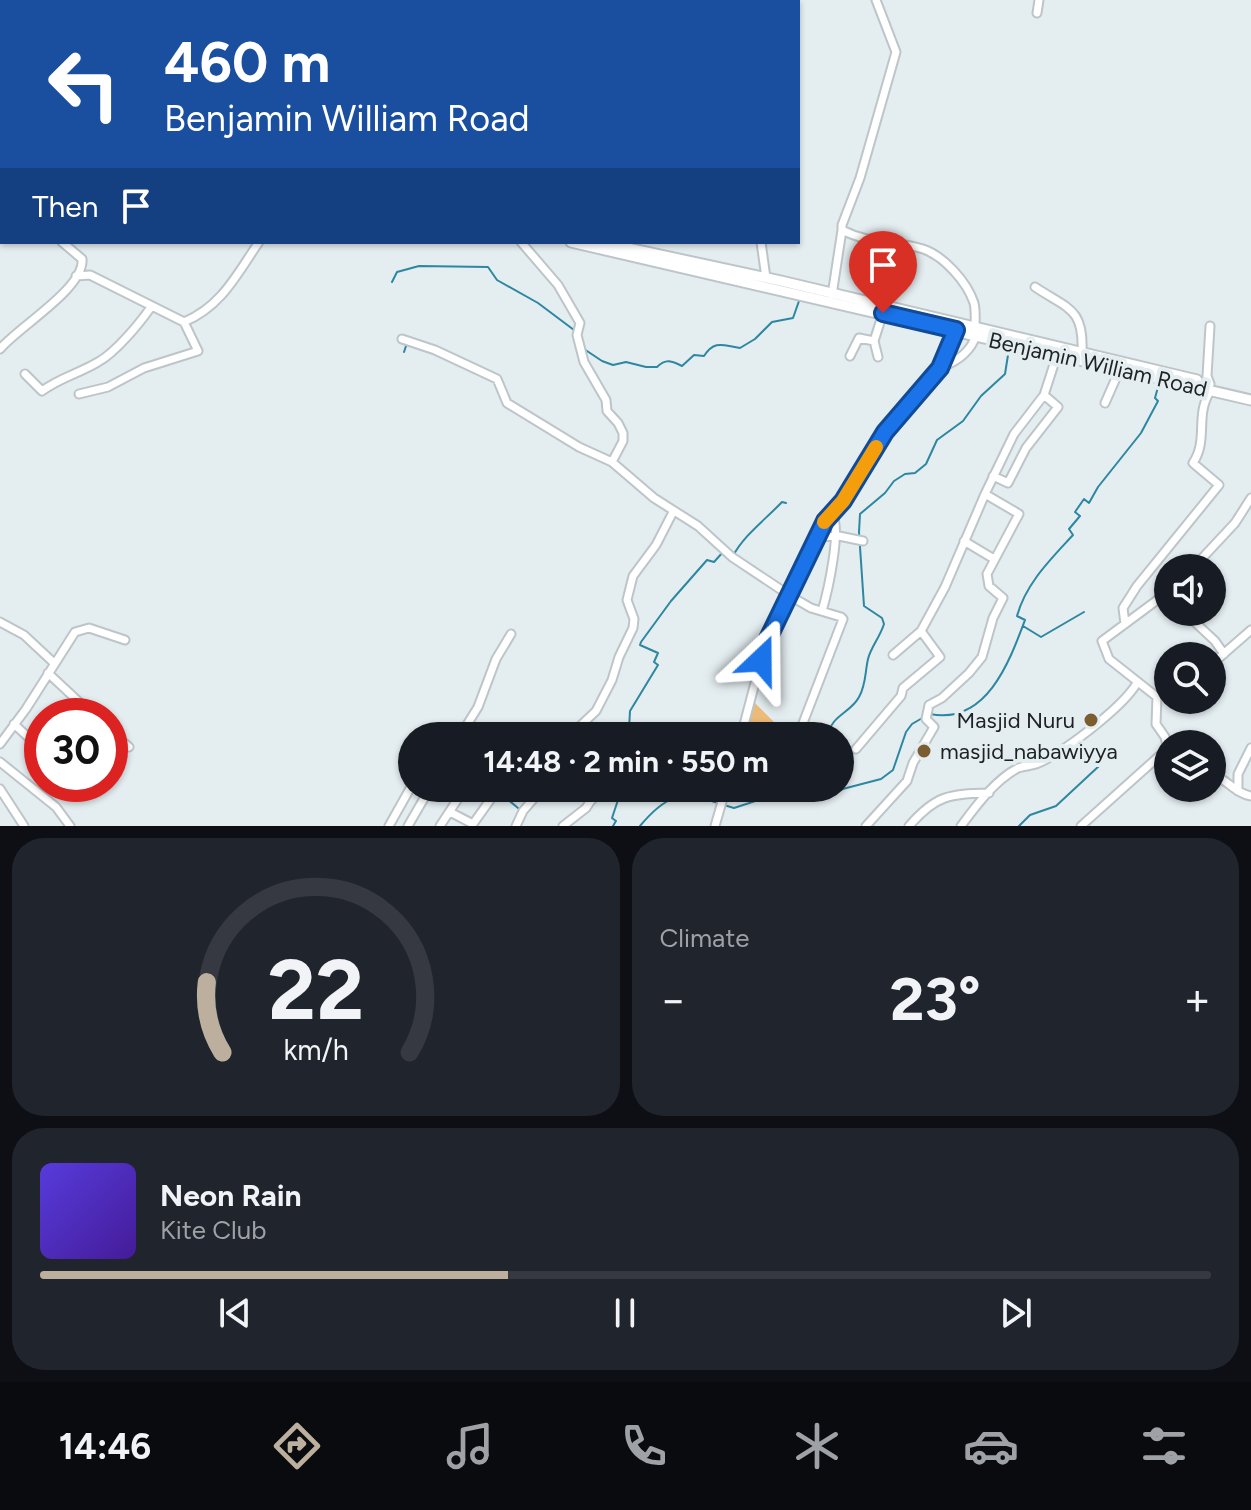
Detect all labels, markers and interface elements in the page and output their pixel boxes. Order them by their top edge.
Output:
text: 460 m [164,29,330,96]
icon: left [32,32,136,136]
text: Benjamin William Road [164,97,530,140]
icon: arrive [114,184,158,228]
text: Then [32,188,98,225]
pin [849,231,917,313]
icon: arrive [861,243,905,287]
street label: Benjamin William Road [986,326,1210,403]
map controls [1154,554,1226,802]
button: sound [1154,554,1226,626]
position arrow [719,618,803,702]
button: search [1154,642,1226,714]
speed limit sign: 30 [24,698,128,802]
place label: Masjid Nuru [957,707,1075,734]
marker: Masjid Nuru [1082,711,1100,729]
button: layers [1154,730,1226,802]
place label: masjid_nabawiyya [940,738,1118,765]
marker: masjid_nabawiyya [915,742,933,760]
text: 14:48 · 2 min · 550 m [483,743,769,780]
text: Climate [660,922,749,954]
text: 22 [268,940,364,1040]
text: 23° [890,963,981,1035]
text: − [660,973,687,1026]
text: + [1184,973,1211,1026]
text: km/h [283,1033,348,1067]
text: Neon Rain [160,1177,302,1214]
text: Kite Club [160,1214,266,1246]
icon: previous [213,1291,257,1335]
icon: pause [603,1291,647,1335]
icon: next [994,1291,1038,1335]
icon: directions [269,1418,325,1474]
icon: music [442,1418,498,1474]
icon: phone [616,1418,672,1474]
icon: climate [789,1418,845,1474]
icon: car [963,1418,1019,1474]
icon: filters [1136,1418,1192,1474]
text: 14:46 [59,1425,151,1468]

